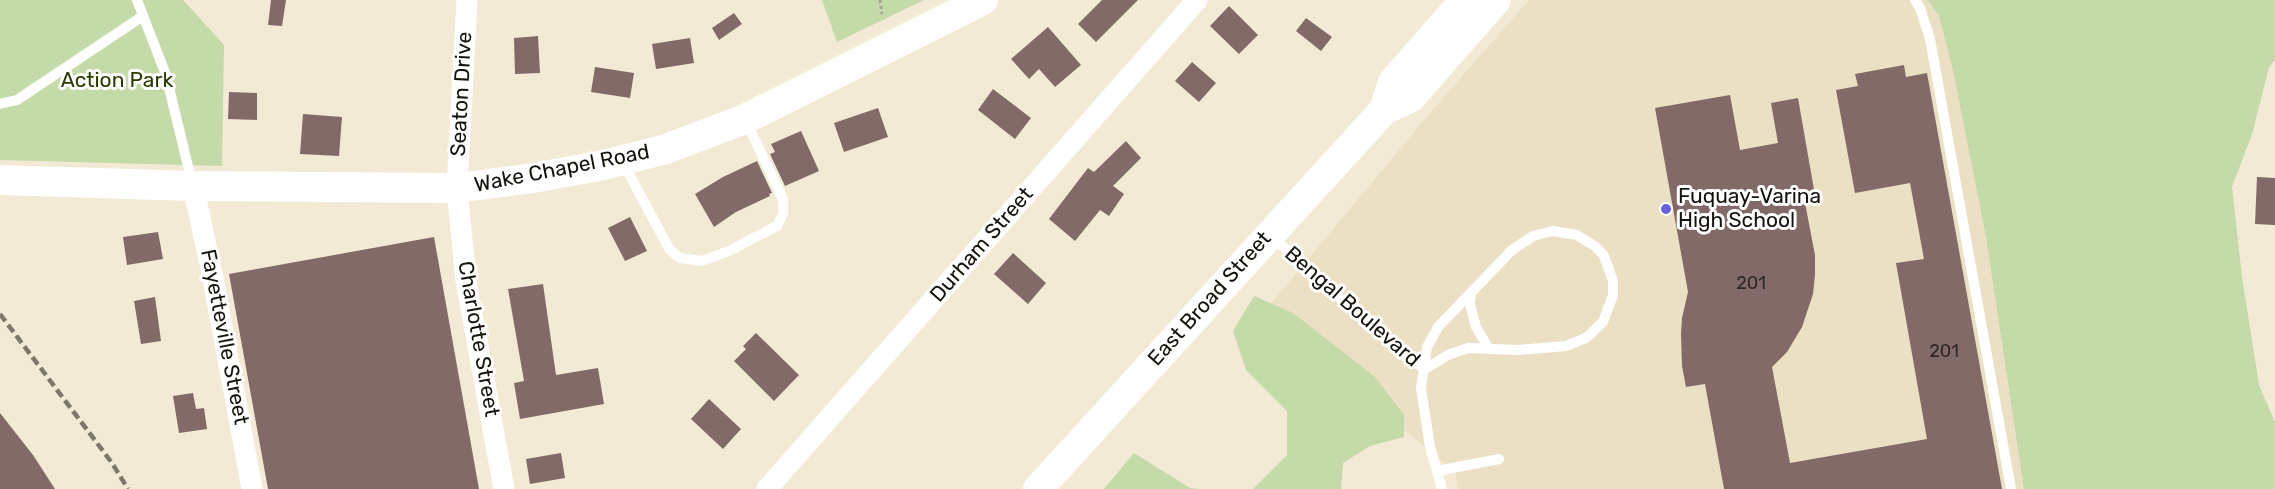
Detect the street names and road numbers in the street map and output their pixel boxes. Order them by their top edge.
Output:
street label: Seaton Drive [446,31,478,157]
street label: Wake Chapel Road [472,140,652,198]
street label: Durham Street [925,182,1039,308]
street label: East Broad Street [1143,227,1277,371]
street label: Bengal Boulevard [1279,241,1425,373]
street label: Fayetteville Street [195,247,253,427]
street label: Charlotte Street [452,259,504,419]

